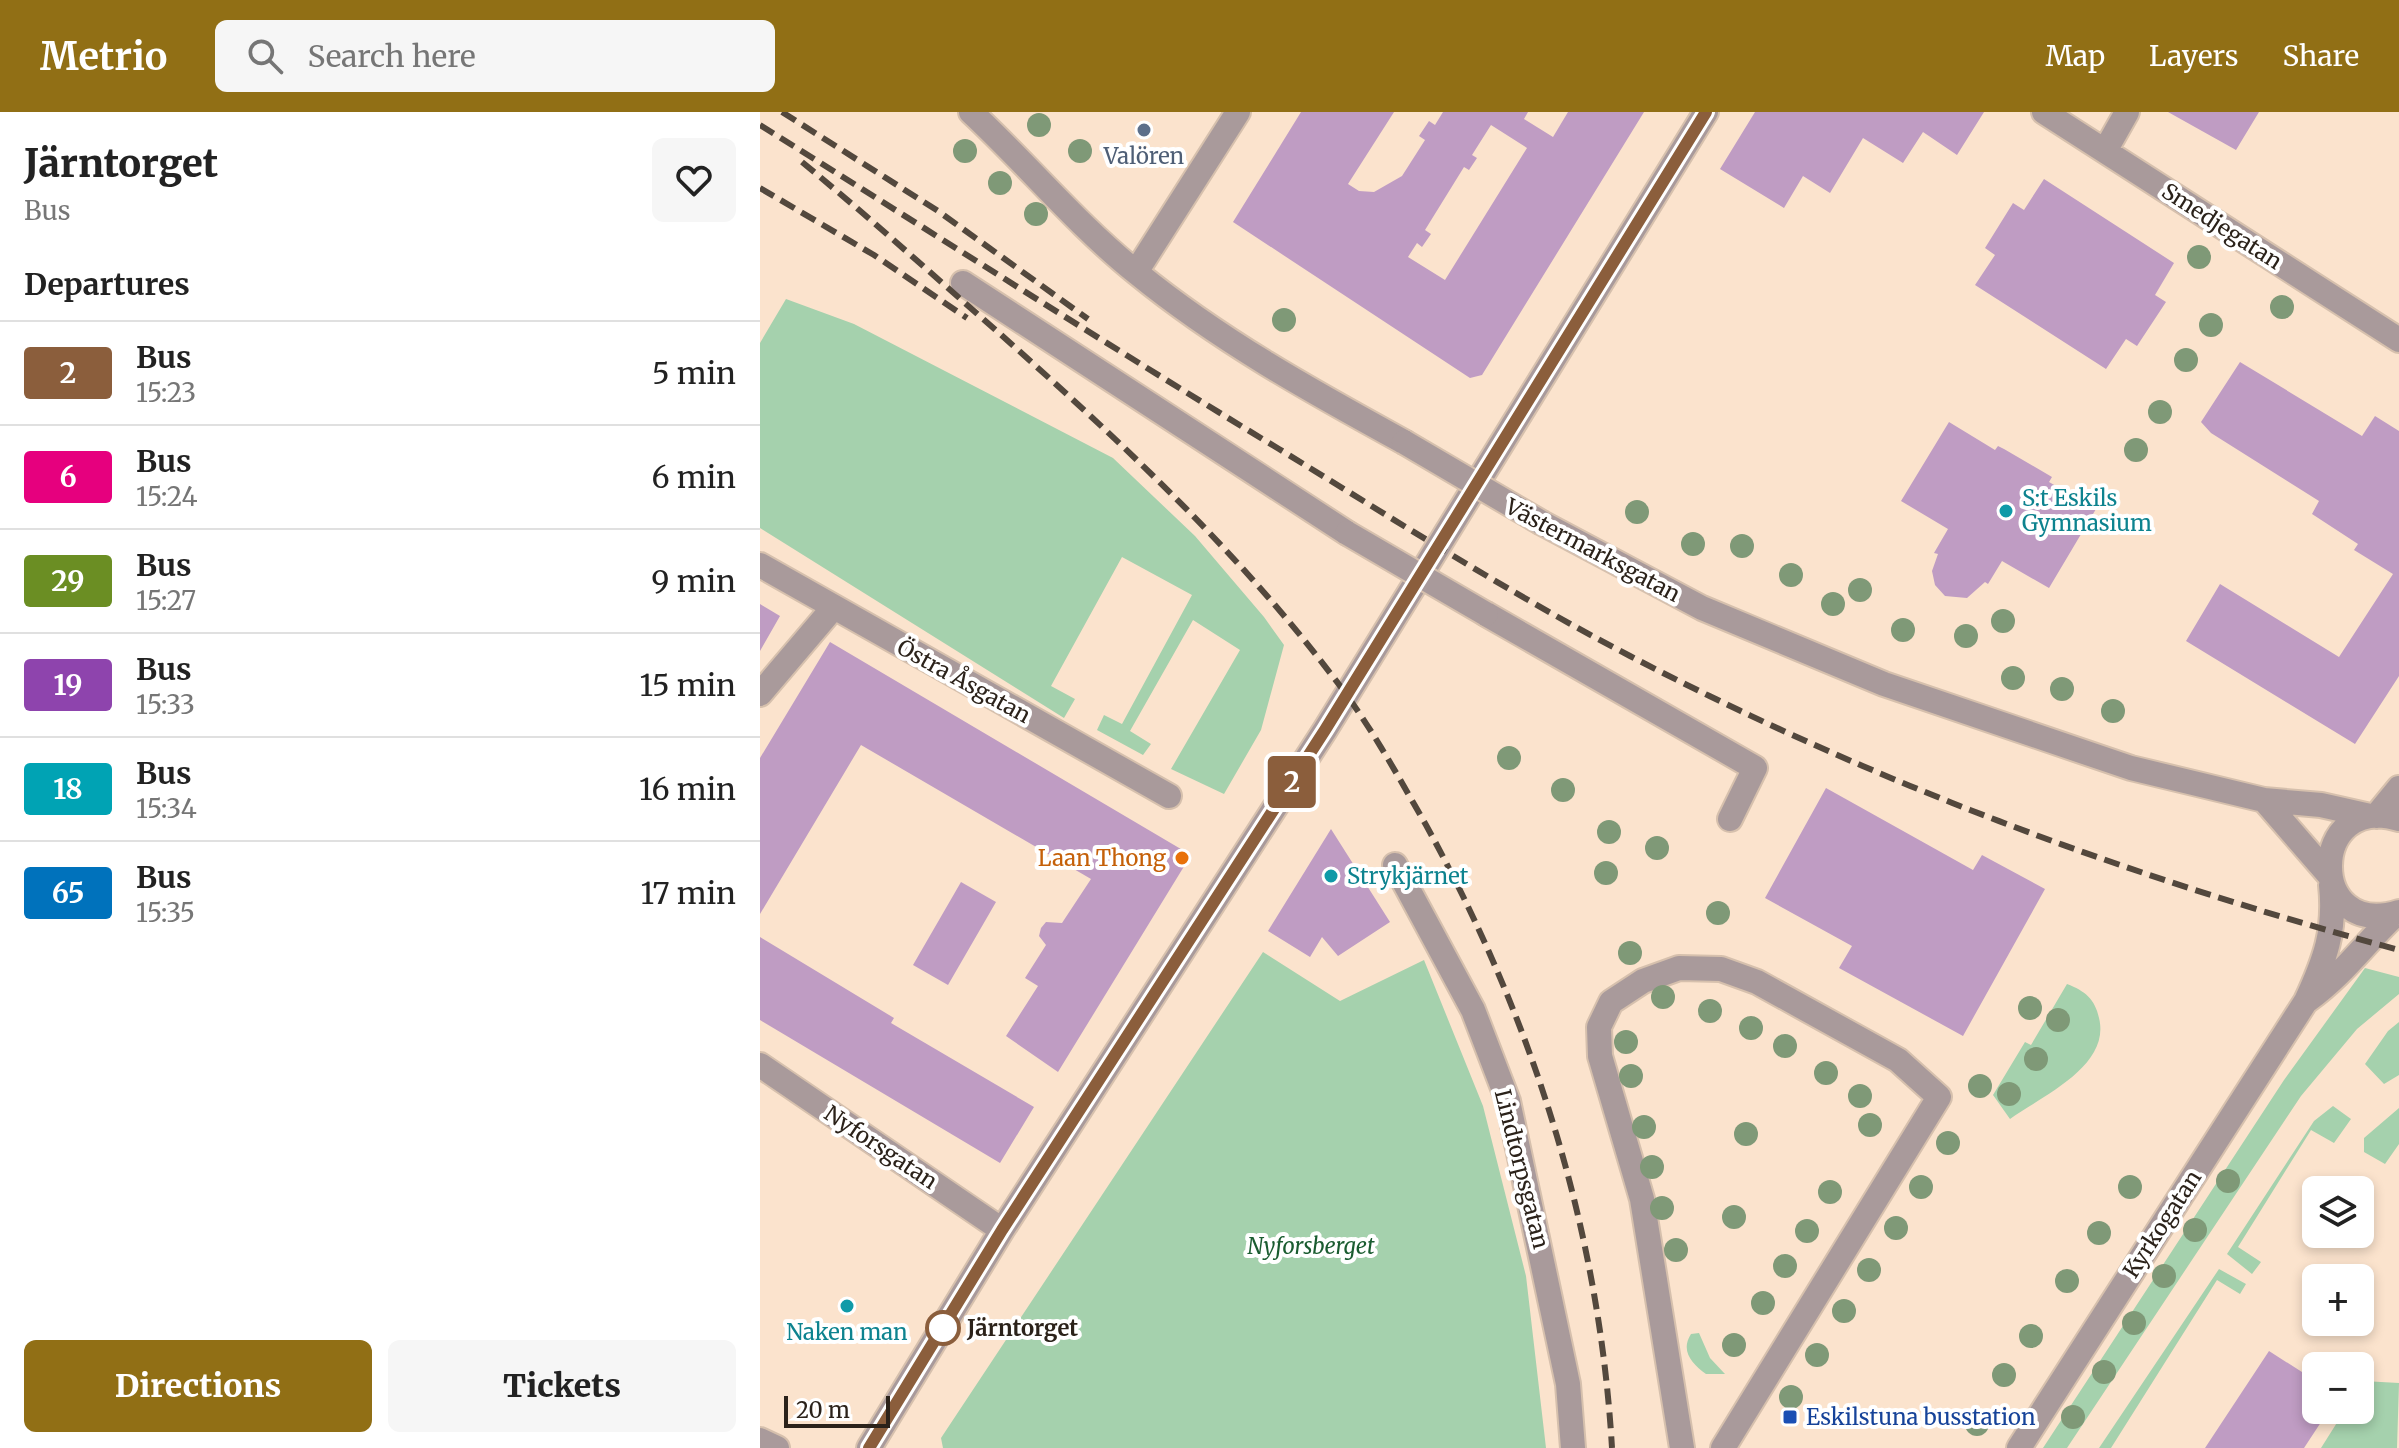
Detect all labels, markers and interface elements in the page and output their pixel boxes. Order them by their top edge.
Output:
search box [215,20,775,92]
text: Metrio [40,33,167,80]
icon: search [243,34,287,78]
text: Search here [307,37,476,75]
text: Map [2045,38,2105,74]
text: Layers [2149,38,2238,74]
text: Share [2282,38,2359,74]
marker: Valören [1135,121,1153,139]
button: heart [652,138,736,222]
text: Järntorget [24,140,218,187]
place label: Valören [1103,142,1185,170]
street label: Smedjegatan [2157,177,2288,275]
text: Bus [24,194,70,227]
text: Departures [24,265,190,303]
text: Bus [136,338,192,376]
text: 5 min [652,354,736,392]
text: 2 [60,355,76,391]
text: 15:23 [136,376,196,409]
text: Bus [136,442,192,480]
text: 6 min [651,458,736,496]
text: 6 [59,459,77,495]
text: 15:24 [136,480,197,513]
place label: S:t Eskils Gymnasium [2022,484,2152,537]
street label: Västermarksgatan [1500,492,1686,608]
marker: S:t Eskils Gymnasium [1997,502,2015,520]
text: Bus [136,546,192,584]
text: 9 min [651,562,736,600]
text: 29 [51,563,85,599]
text: 15:27 [136,584,196,617]
street label: Östra Åsgatan [892,631,1037,729]
text: Bus [136,650,192,688]
text: 15 min [639,666,736,704]
text: 19 [54,667,82,703]
text: 15:33 [136,688,195,721]
text: Bus [136,754,192,792]
line badge: 2 [1266,756,1318,808]
text: 2 [1284,764,1300,800]
text: 16 min [639,770,736,808]
text: 18 [53,771,83,807]
text: 15:34 [136,792,197,825]
place label: Laan Thong [1038,844,1166,872]
marker: Laan Thong [1173,849,1191,867]
text: Bus [136,858,192,896]
place label: Strykjärnet [1347,862,1469,890]
marker: Strykjärnet [1322,867,1340,885]
text: 17 min [641,874,736,912]
text: 65 [52,875,84,911]
text: 15:35 [136,896,195,929]
street label: Lindtorpsgatan [1489,1086,1555,1252]
street label: Nyforsgatan [819,1099,943,1195]
street label: Kyrkogatan [2117,1165,2207,1283]
map controls [2302,1176,2374,1424]
button: layers [2302,1176,2374,1248]
park label: Nyforsberget [1247,1232,1375,1260]
button: + [2302,1264,2374,1336]
marker: Naken man [838,1297,856,1315]
marker: Järntorget [926,1311,960,1345]
place label: Järntorget [966,1314,1078,1342]
place label: Naken man [786,1318,908,1346]
button: Directions [24,1340,372,1432]
button: Tickets [388,1340,736,1432]
button: − [2302,1352,2374,1424]
scale bar [784,1392,890,1428]
text: 20 m [796,1396,850,1424]
place label: Eskilstuna busstation [1806,1403,2036,1431]
marker: Eskilstuna busstation [1781,1408,1799,1426]

